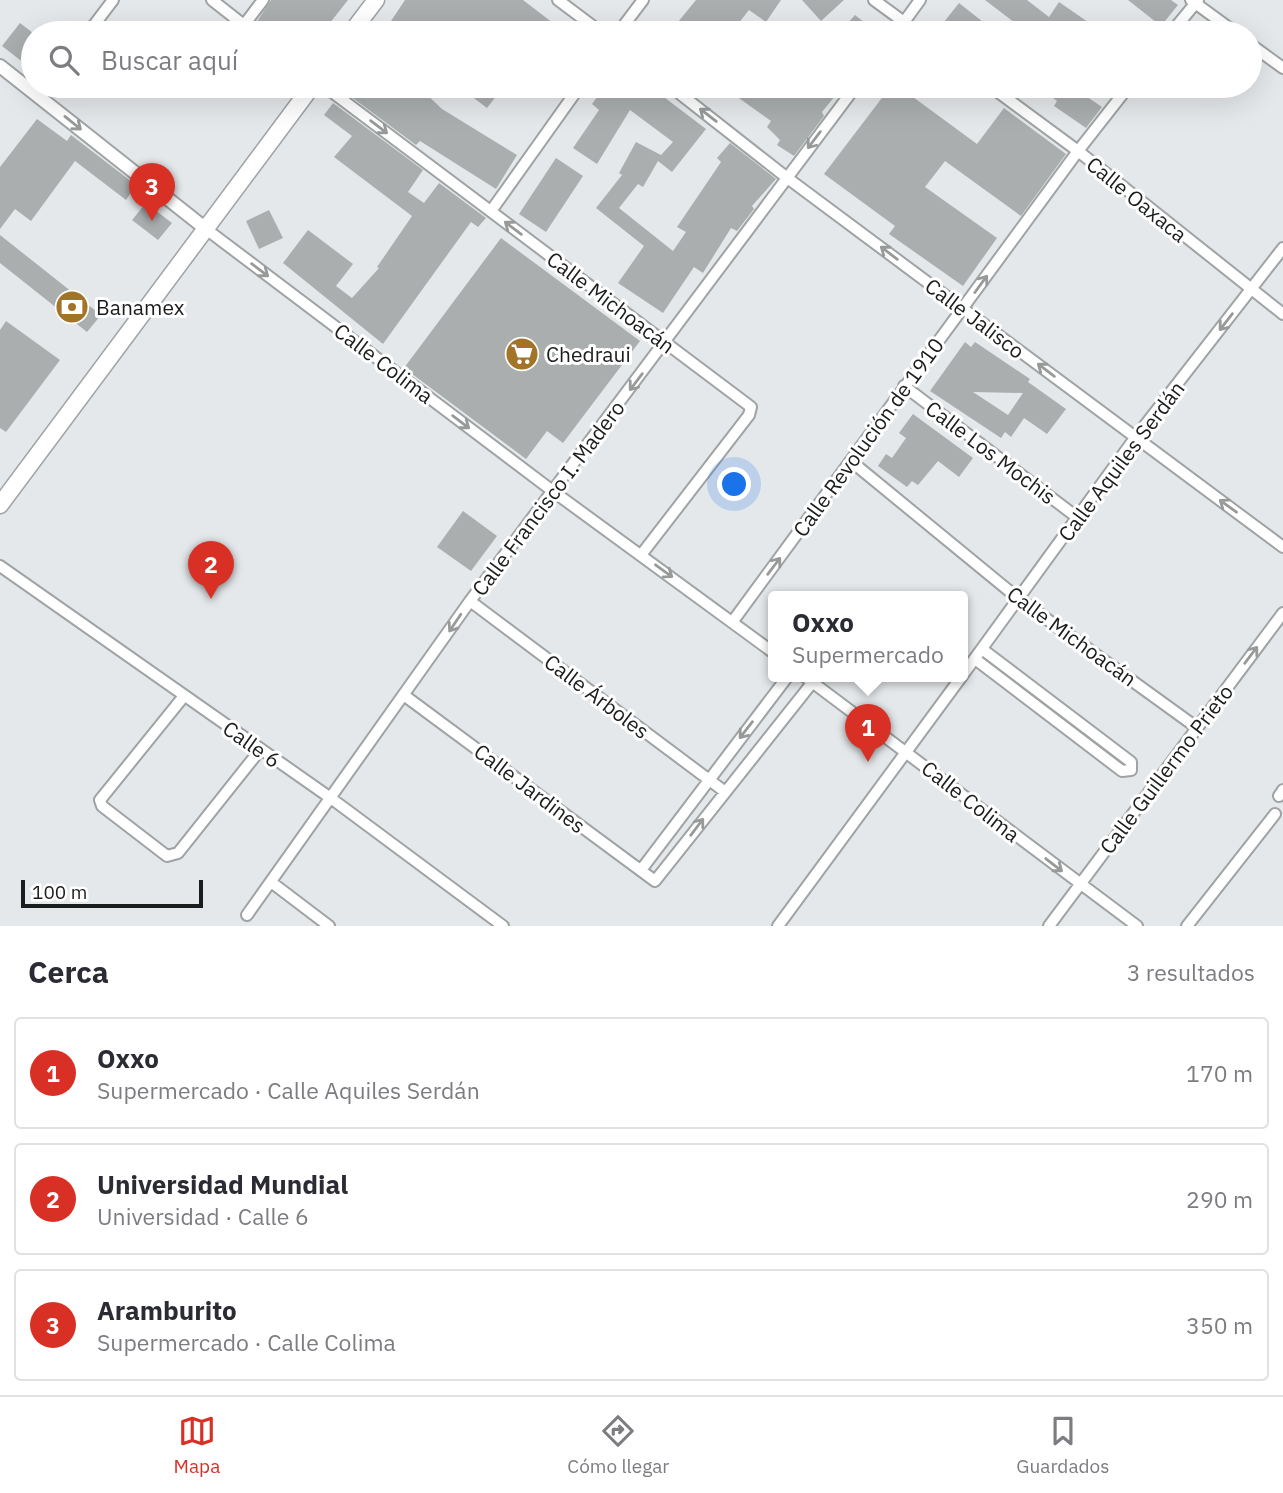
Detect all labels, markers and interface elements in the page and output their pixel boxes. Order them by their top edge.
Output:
search box [21,21,1262,98]
icon: search [45,41,83,79]
text: Buscar aquí [101,43,238,77]
one-way arrow [699,108,717,123]
one-way arrow [64,115,82,131]
one-way arrow [369,119,387,134]
one-way arrow [807,130,822,149]
street label: Calle Oaxaca [1081,150,1193,248]
pin: 3 [129,163,175,221]
one-way arrow [504,220,523,235]
street label: Calle Michoacán [541,245,681,359]
one-way arrow [879,246,898,261]
one-way arrow [251,262,269,277]
street label: Calle Jalisco [920,272,1030,364]
one-way arrow [973,275,988,294]
bank icon: Banamex [53,288,91,326]
place label: Banamex [96,293,185,321]
one-way arrow [1219,312,1234,330]
street label: Calle Colima [329,317,439,409]
street label: Calle Revolución de 1910 [786,332,950,542]
supermarket icon: Chedraui [503,335,541,373]
place label: Chedraui [546,340,631,368]
one-way arrow [1037,363,1055,378]
one-way arrow [628,372,643,391]
street label: Calle Aquiles Serdán [1051,375,1191,547]
street label: Calle Los Mochis [920,394,1062,510]
street label: Calle Francisco I. Madero [465,395,631,601]
one-way arrow [452,414,470,429]
your location [717,467,751,501]
one-way arrow [1219,499,1238,513]
pin: 2 [188,541,234,599]
one-way arrow [766,557,781,576]
one-way arrow [654,564,673,579]
street label: Calle Michoacán [1002,580,1142,692]
popup [768,591,968,682]
text: Oxxo [792,605,854,639]
one-way arrow [448,612,462,632]
text: Supermercado [792,639,944,669]
one-way arrow [1243,646,1258,665]
street label: Calle Árboles [539,647,655,745]
street label: Calle Guillermo Prieto [1093,679,1239,859]
pin: 1 [845,704,891,762]
street label: Calle 6 [217,714,287,774]
one-way arrow [739,720,754,739]
street label: Calle Jardines [469,737,591,839]
street label: Calle Colima [916,754,1026,848]
one-way arrow [689,819,704,837]
one-way arrow [1044,858,1062,873]
scale bar [21,877,203,909]
text: 100 m [32,880,87,904]
text: Cerca [28,952,109,991]
text: 3 resultados [1127,957,1255,987]
text: Oxxo [97,1041,159,1075]
text: 1 [46,1058,60,1088]
text: 170 m [1186,1058,1253,1088]
text: Supermercado · Calle Aquiles Serdán [97,1075,480,1105]
text: Universidad Mundial [97,1167,348,1201]
text: 2 [46,1184,60,1214]
text: 290 m [1186,1184,1253,1214]
text: Universidad · Calle 6 [97,1201,309,1231]
text: Aramburito [97,1293,237,1327]
text: 3 [46,1310,60,1340]
text: 350 m [1186,1310,1253,1340]
text: Supermercado · Calle Colima [97,1327,396,1357]
tab: Mapa [174,1412,220,1478]
tab: Cómo llegar [567,1412,669,1478]
tab: Guardados [1016,1412,1109,1478]

